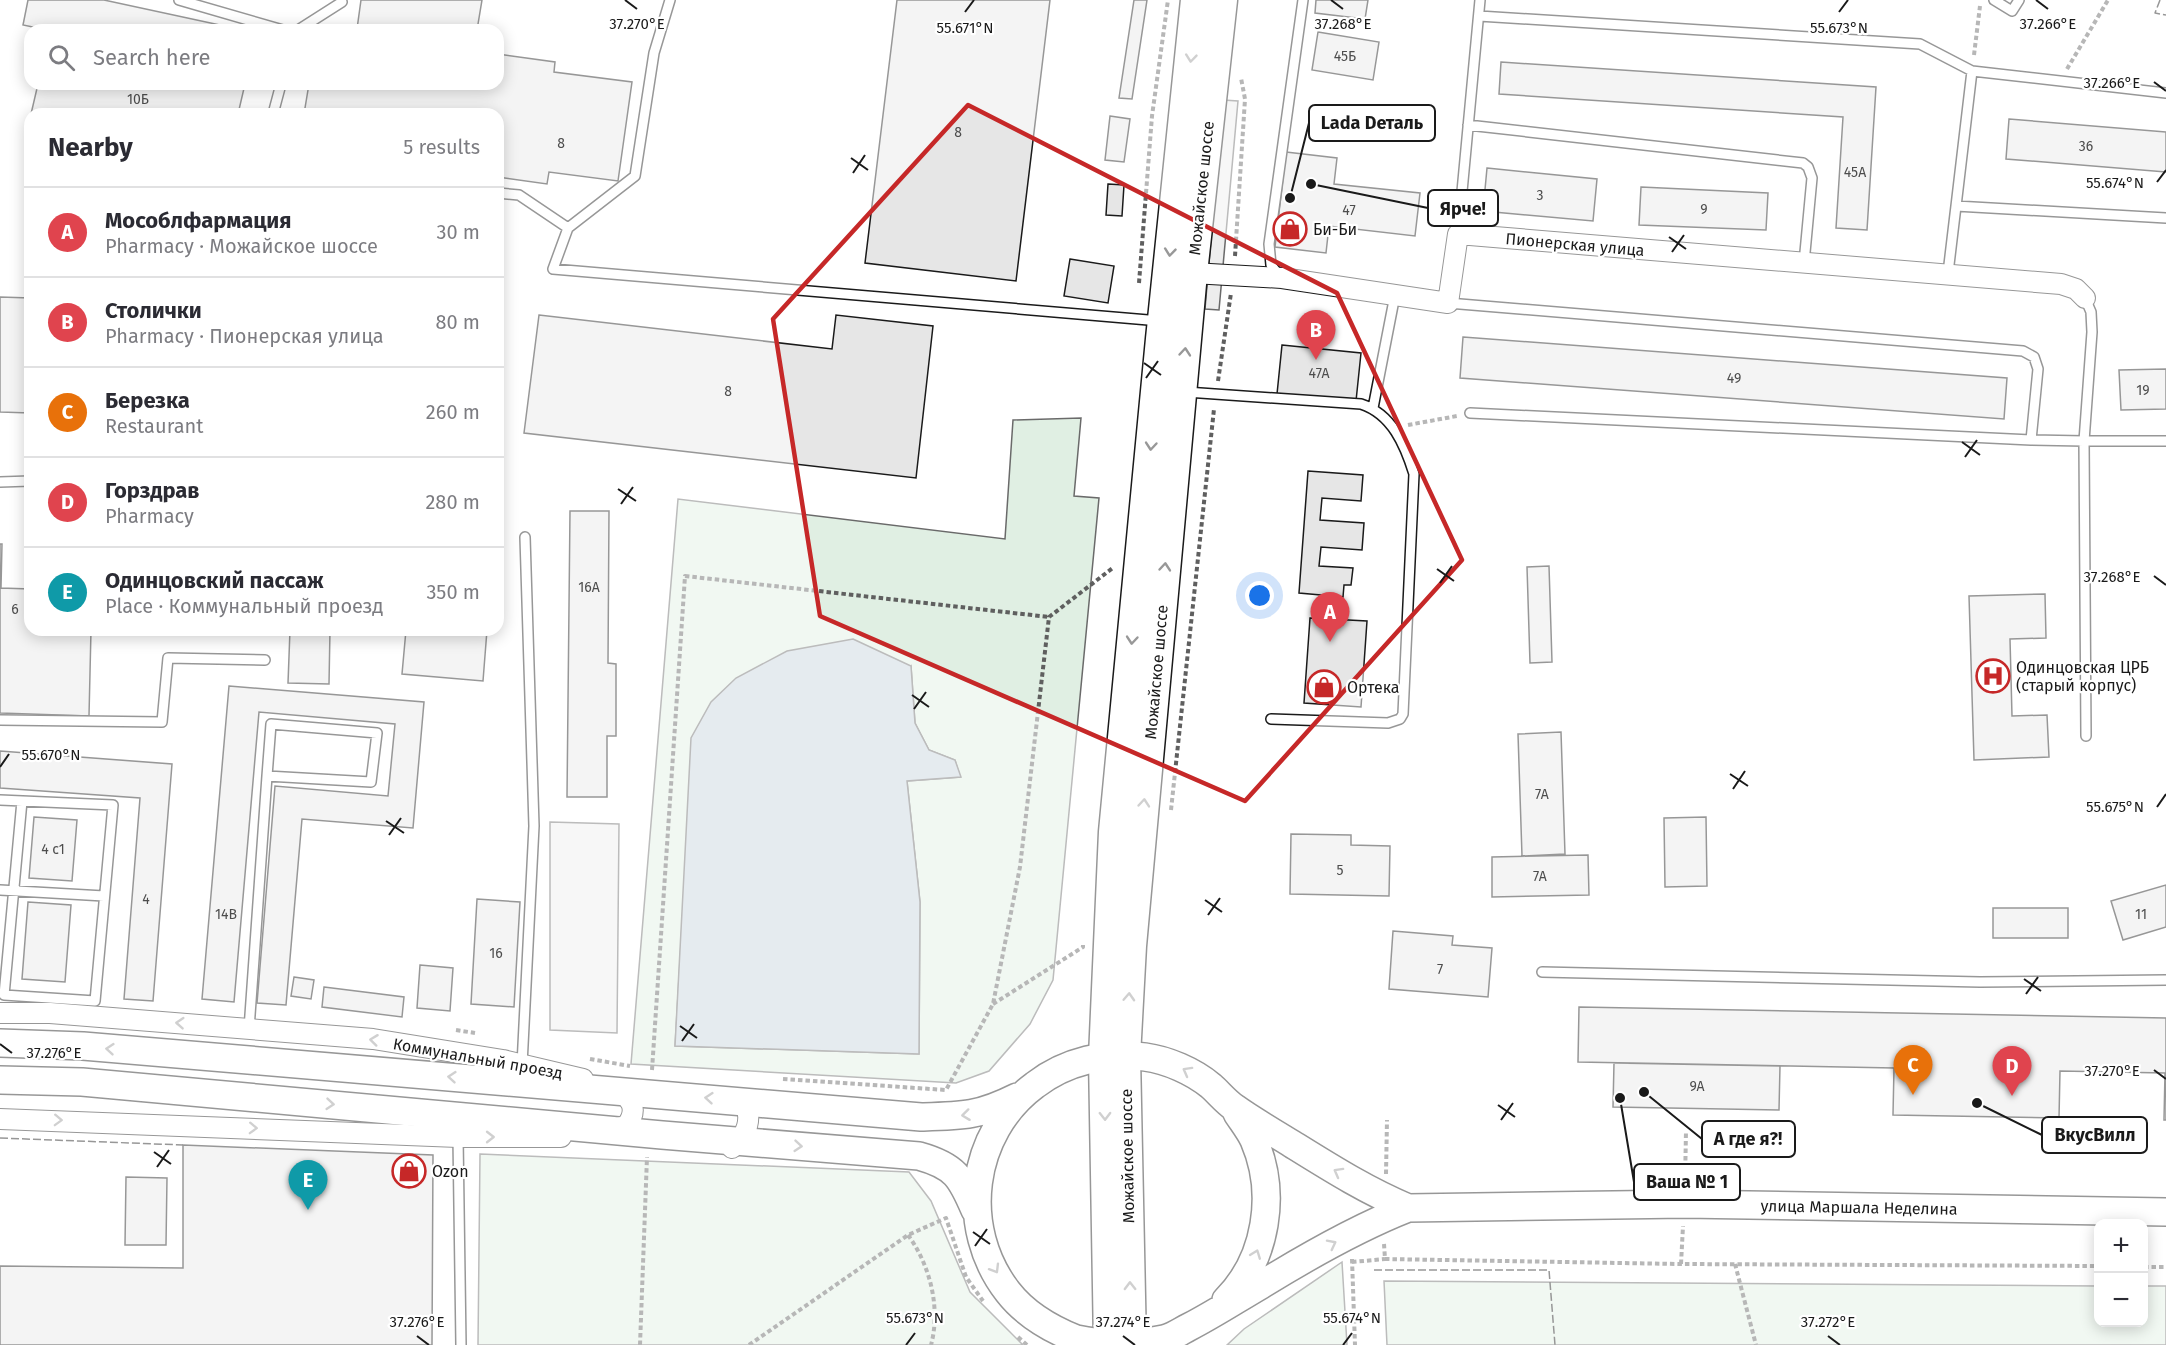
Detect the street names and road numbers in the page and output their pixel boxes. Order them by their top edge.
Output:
street label: Можайское шоссе [1185,120,1218,256]
street label: Пионерская улица [1505,229,1645,260]
street label: Можайское шоссе [1141,604,1172,740]
street label: Коммунальный проезд [392,1034,564,1083]
street label: Можайское шоссе [1117,1088,1138,1224]
street label: улица Маршала Неделина [1760,1196,1958,1219]

